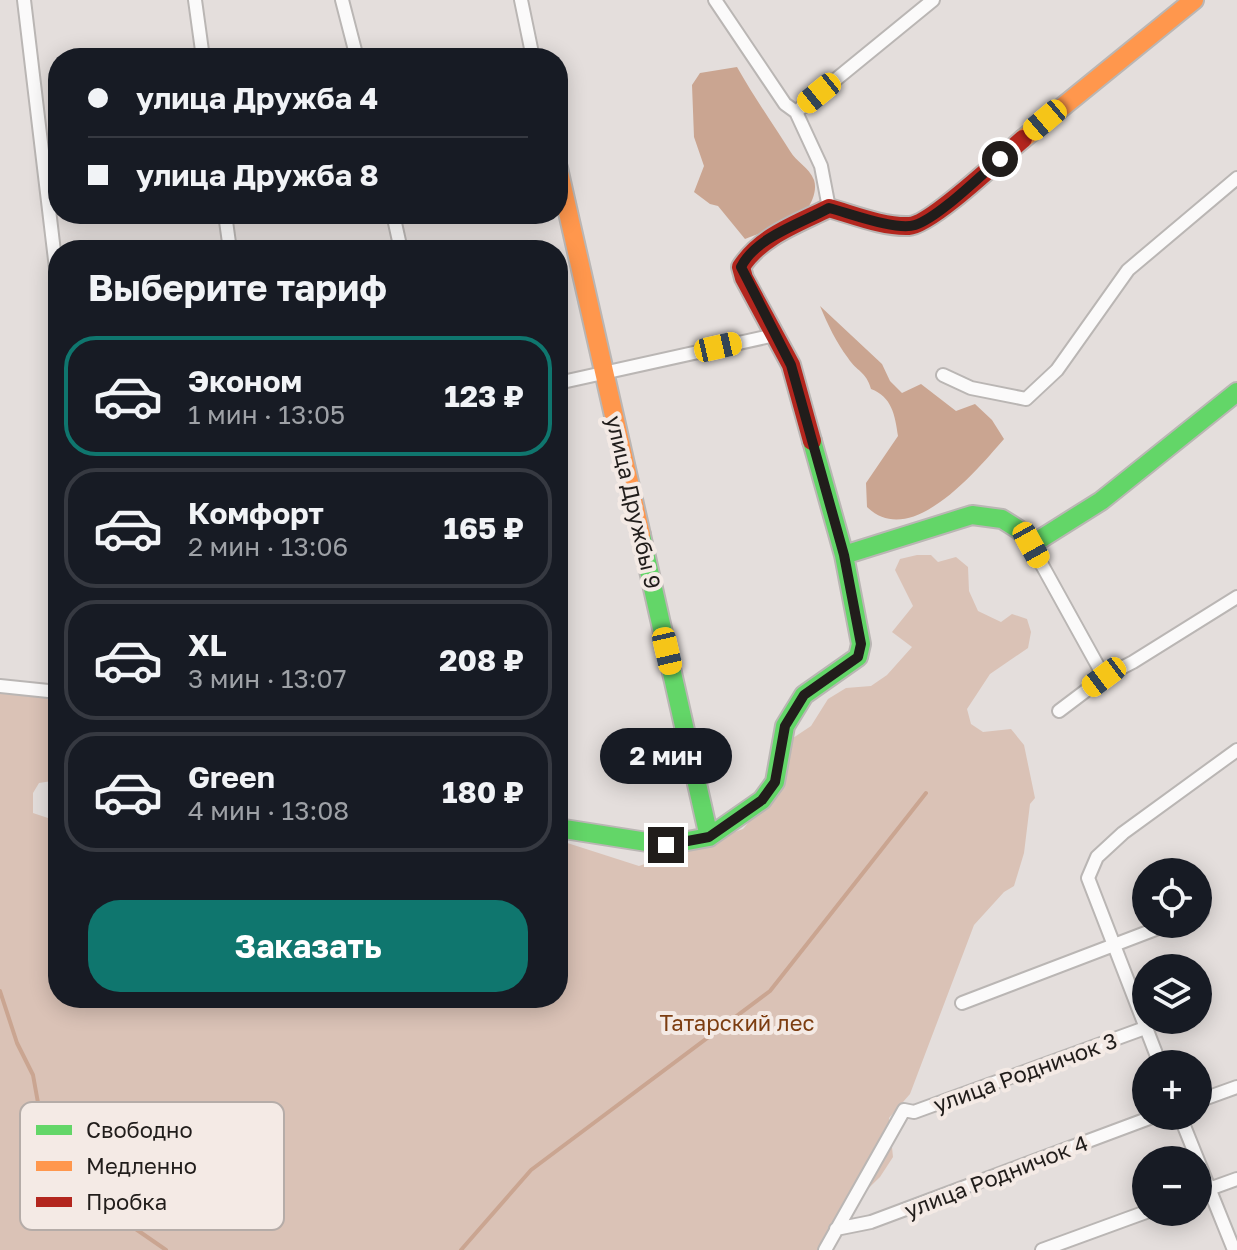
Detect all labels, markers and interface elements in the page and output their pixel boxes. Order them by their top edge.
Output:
car [793,69,845,117]
text: улица Дружба 4 [136,80,378,116]
car [1019,95,1071,145]
route start [982,141,1018,177]
text: улица Дружба 8 [136,157,379,193]
text: Выберите тариф [88,266,387,309]
car [692,330,744,364]
icon: car [92,360,164,432]
text: Эконом [188,363,302,399]
text: 123 ₽ [444,378,524,414]
text: 1 мин · 13:05 [188,399,345,430]
street label: улица Дружбы 9 [601,413,667,591]
icon: car [92,492,164,564]
text: Комфорт [188,495,324,531]
text: 165 ₽ [443,510,524,546]
car [1009,518,1053,572]
text: 2 мин · 13:06 [188,531,348,562]
icon: car [92,624,164,696]
car [650,625,684,677]
text: XL [188,627,227,663]
text: 208 ₽ [439,642,524,678]
car [1078,653,1130,701]
text: 3 мин · 13:07 [188,663,346,694]
callout: 2 мин [600,729,732,785]
text: 2 мин [630,740,702,771]
icon: car [92,756,164,828]
text: Green [188,759,275,795]
text: 180 ₽ [442,774,524,810]
text: 4 мин · 13:08 [188,795,349,826]
route end [648,827,684,863]
map controls [1132,858,1212,1226]
button: locate [1132,858,1212,938]
button: Заказать [88,900,528,992]
button: layers [1132,954,1212,1034]
park label: Татарский лес [660,1009,814,1036]
street label: улица Родничок 3 [929,1026,1121,1118]
button: + [1132,1050,1212,1130]
legend [20,1102,284,1230]
text: Свободно [86,1116,193,1143]
street label: улица Родничок 4 [900,1129,1092,1223]
button: − [1132,1146,1212,1226]
text: Медленно [86,1152,197,1179]
text: Пробка [86,1188,167,1215]

